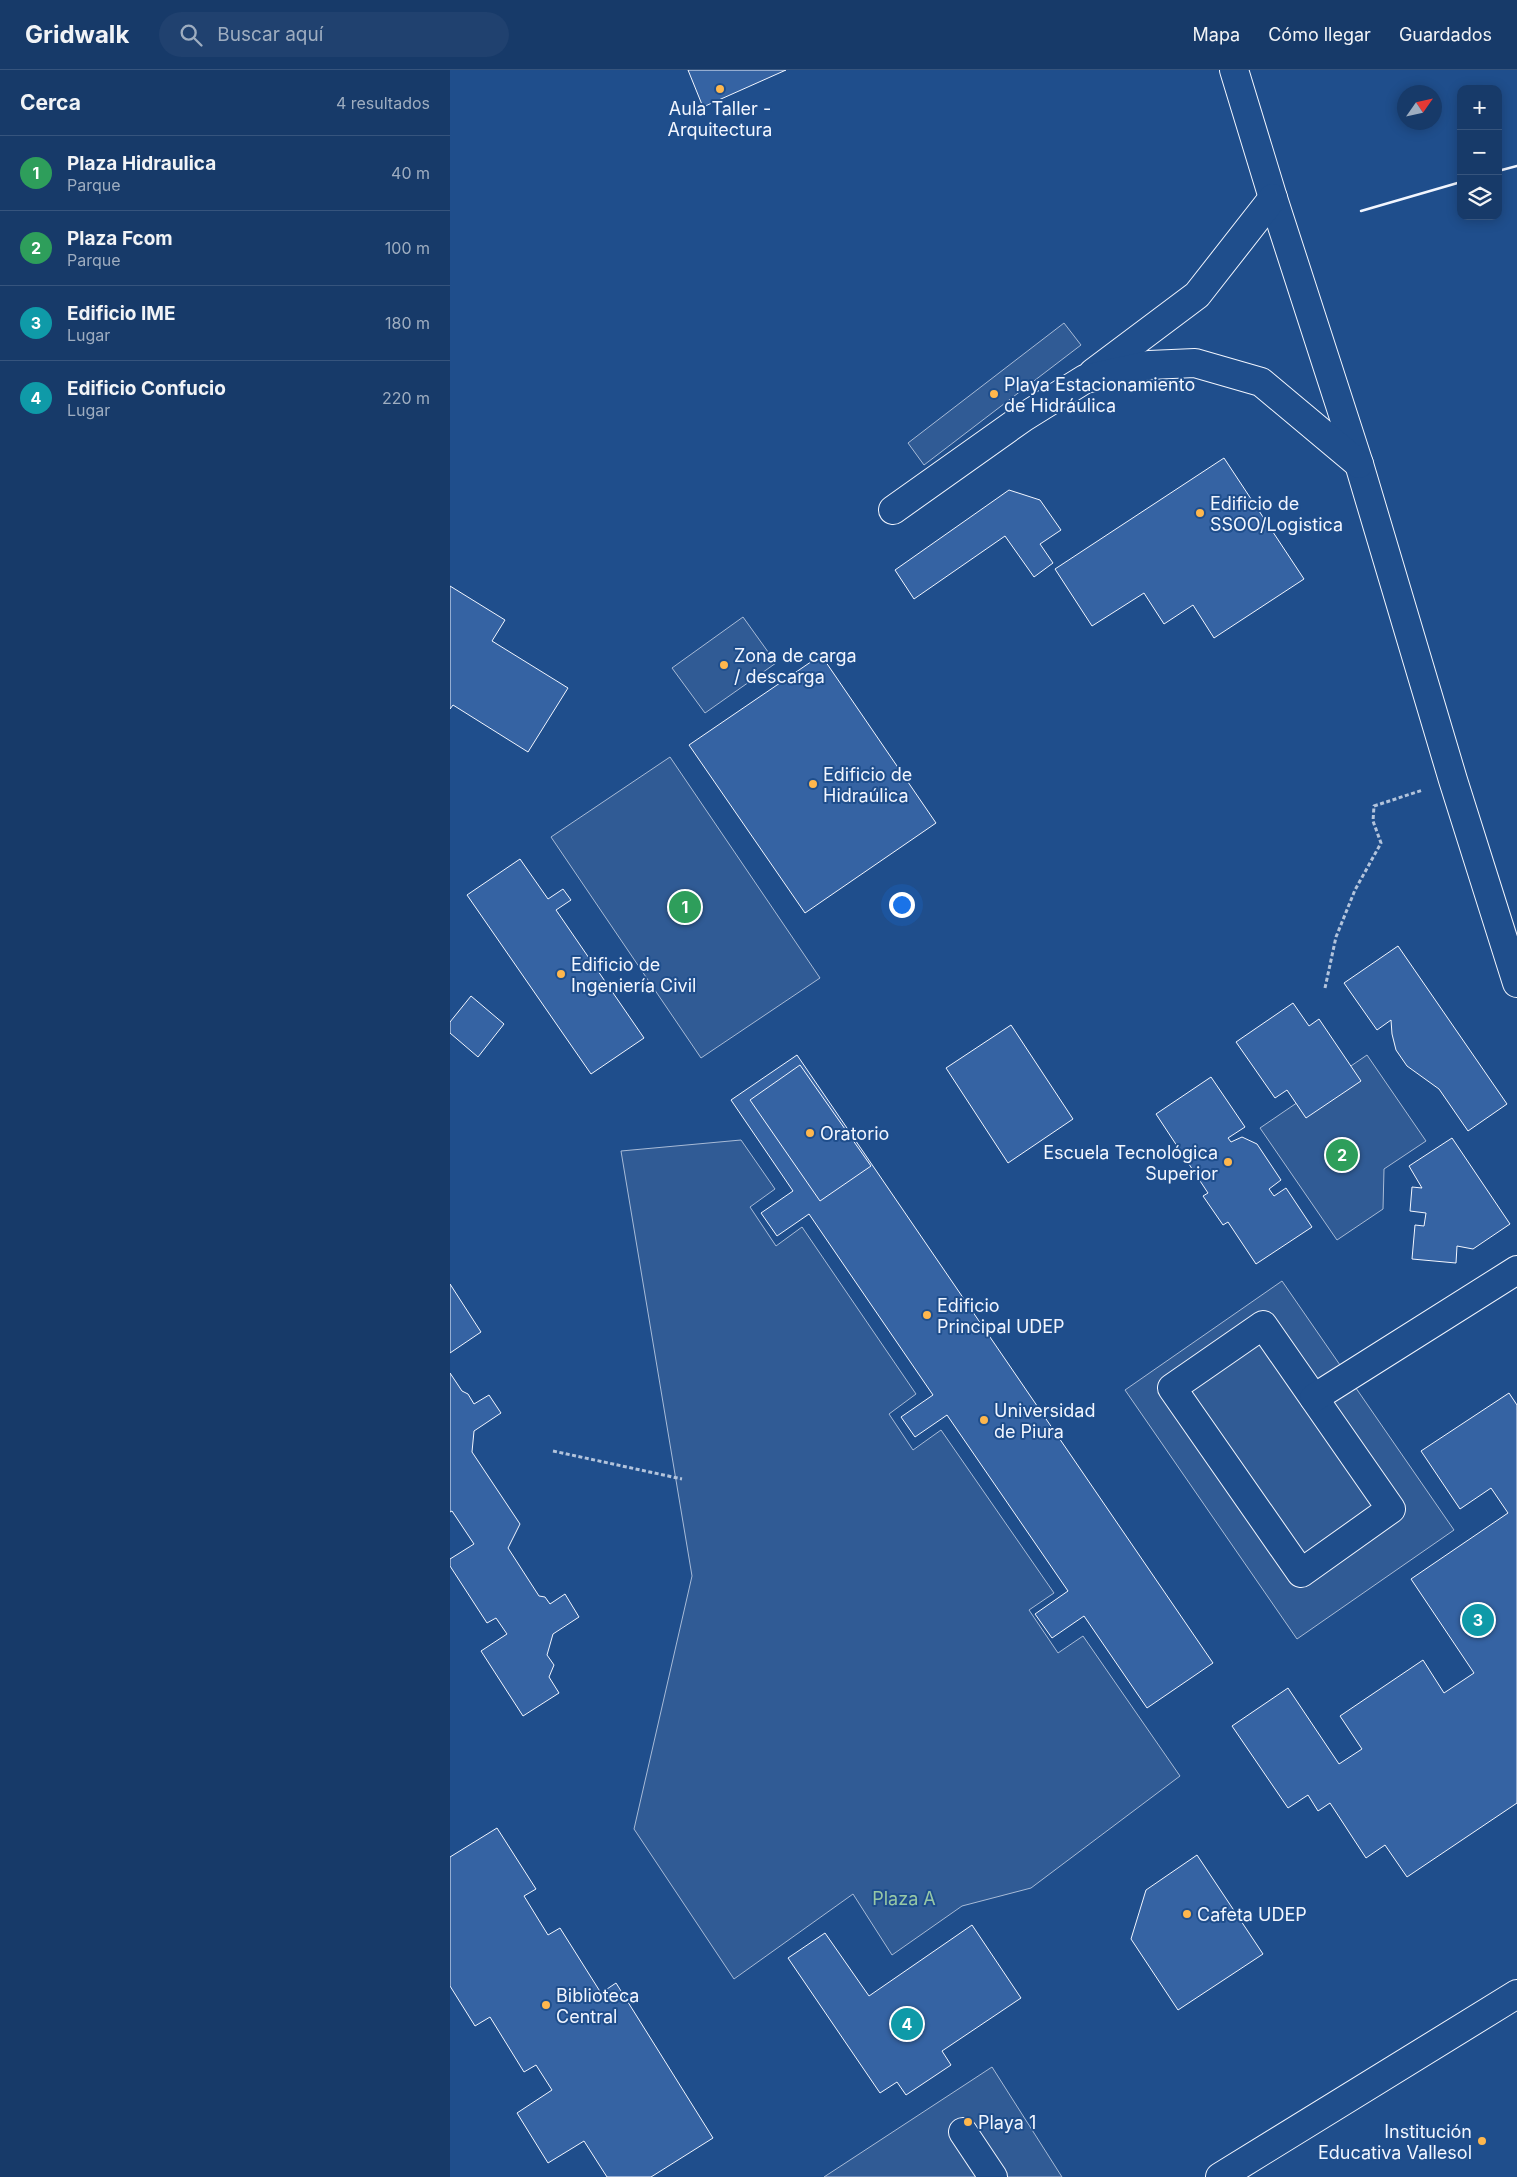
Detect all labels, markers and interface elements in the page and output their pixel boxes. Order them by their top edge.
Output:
search box [159,12,509,57]
text: Gridwalk [25,20,129,49]
icon: search [177,21,205,49]
text: Buscar aquí [217,23,323,46]
text: Mapa [1193,24,1240,45]
text: Cómo llegar [1268,24,1371,45]
text: Guardados [1399,24,1492,45]
marker: Aula Taller - Arquitectura [714,83,726,95]
north arrow [1397,85,1442,130]
map controls [1457,85,1502,220]
button: + [1457,85,1502,130]
text: Cerca [20,90,81,115]
text: 4 resultados [336,93,430,113]
place label: Aula Taller - Arquitectura [668,98,772,140]
button: − [1457,130,1502,175]
text: Plaza Hidraulica [67,152,216,175]
text: 1 [33,163,39,183]
text: 40 m [391,163,430,183]
text: Parque [67,175,121,195]
button: layers [1457,175,1502,220]
text: Plaza Fcom [67,227,173,250]
text: 2 [31,238,41,258]
text: 100 m [385,238,430,258]
text: Parque [67,250,121,270]
text: Edificio IME [67,302,176,325]
text: 3 [31,313,41,333]
text: 180 m [385,313,430,333]
text: Lugar [67,325,110,345]
place label: Playa Estacionamiento de Hidráulica [1004,374,1195,416]
text: Edificio Confucio [67,377,226,400]
text: 4 [31,388,41,408]
text: 220 m [382,388,430,408]
marker: Playa Estacionamiento de Hidráulica [988,388,1000,400]
text: Lugar [67,400,110,420]
place label: Edificio de SSOO/Logistica [1210,493,1343,535]
marker: Edificio de SSOO/Logistica [1194,507,1206,519]
place label: Zona de carga / descarga [734,645,857,687]
marker: Zona de carga / descarga [718,659,730,671]
place label: Edificio de Hidraúlica [823,764,912,806]
marker: Edificio de Hidraúlica [807,778,819,790]
pin: 1 [669,888,701,926]
your location [889,892,915,918]
place label: Edificio de Ingeniería Civil [571,954,696,996]
marker: Edificio de Ingeniería Civil [555,968,567,980]
place label: Oratorio [820,1123,889,1144]
marker: Oratorio [804,1127,816,1139]
pin: 2 [1326,1136,1358,1174]
place label: Escuela Tecnológica Superior [1043,1142,1218,1184]
marker: Escuela Tecnológica Superior [1222,1156,1234,1168]
place label: Edificio Principal UDEP [937,1295,1065,1337]
marker: Edificio Principal UDEP [921,1309,933,1321]
place label: Universidad de Piura [994,1400,1095,1442]
marker: Universidad de Piura [978,1414,990,1426]
pin: 3 [1462,1601,1494,1639]
park label: Plaza A [872,1888,936,1909]
place label: Cafeta UDEP [1197,1904,1307,1925]
marker: Cafeta UDEP [1181,1908,1193,1920]
place label: Biblioteca Central [556,1985,639,2027]
marker: Biblioteca Central [540,1999,552,2011]
pin: 4 [891,2005,923,2043]
place label: Playa 1 [978,2112,1036,2133]
marker: Playa 1 [962,2116,974,2128]
place label: Institución Educativa Vallesol [1318,2121,1472,2163]
marker: Institución Educativa Vallesol [1476,2135,1488,2147]

